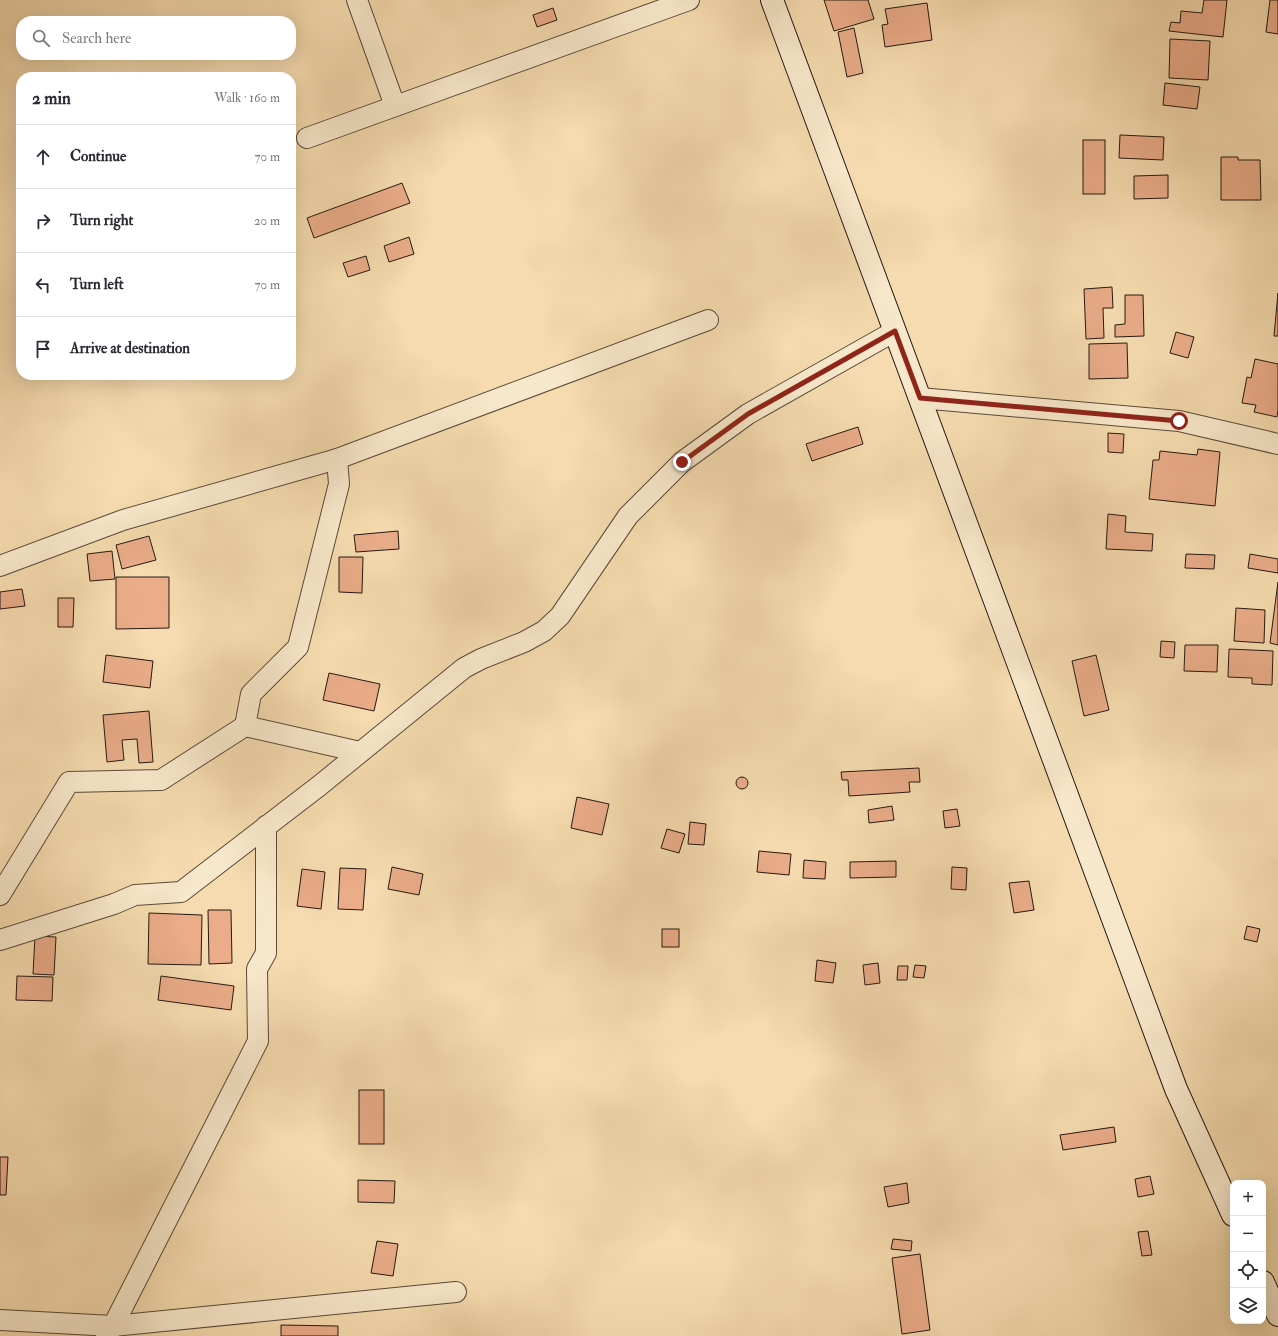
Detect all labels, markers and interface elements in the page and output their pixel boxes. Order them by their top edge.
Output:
search box [16,16,296,60]
icon: search [30,27,52,49]
text: Search here [62,29,131,48]
text: 2 min [32,88,71,109]
text: Walk · 160 m [214,90,280,106]
icon: ahead [32,146,54,168]
text: Continue [70,147,126,166]
text: 70 m [255,149,280,165]
icon: right [32,210,54,232]
text: Turn right [70,211,133,230]
text: 20 m [254,213,280,229]
icon: left [32,274,54,296]
text: Turn left [70,275,124,294]
text: 70 m [255,277,280,293]
icon: arrive [32,338,54,360]
text: Arrive at destination [70,339,190,358]
route start [1170,412,1188,430]
route end [673,453,691,471]
map controls [1230,1180,1266,1324]
button: + [1230,1180,1266,1216]
button: − [1230,1216,1266,1252]
button: locate [1230,1252,1266,1288]
button: layers [1230,1288,1266,1324]

